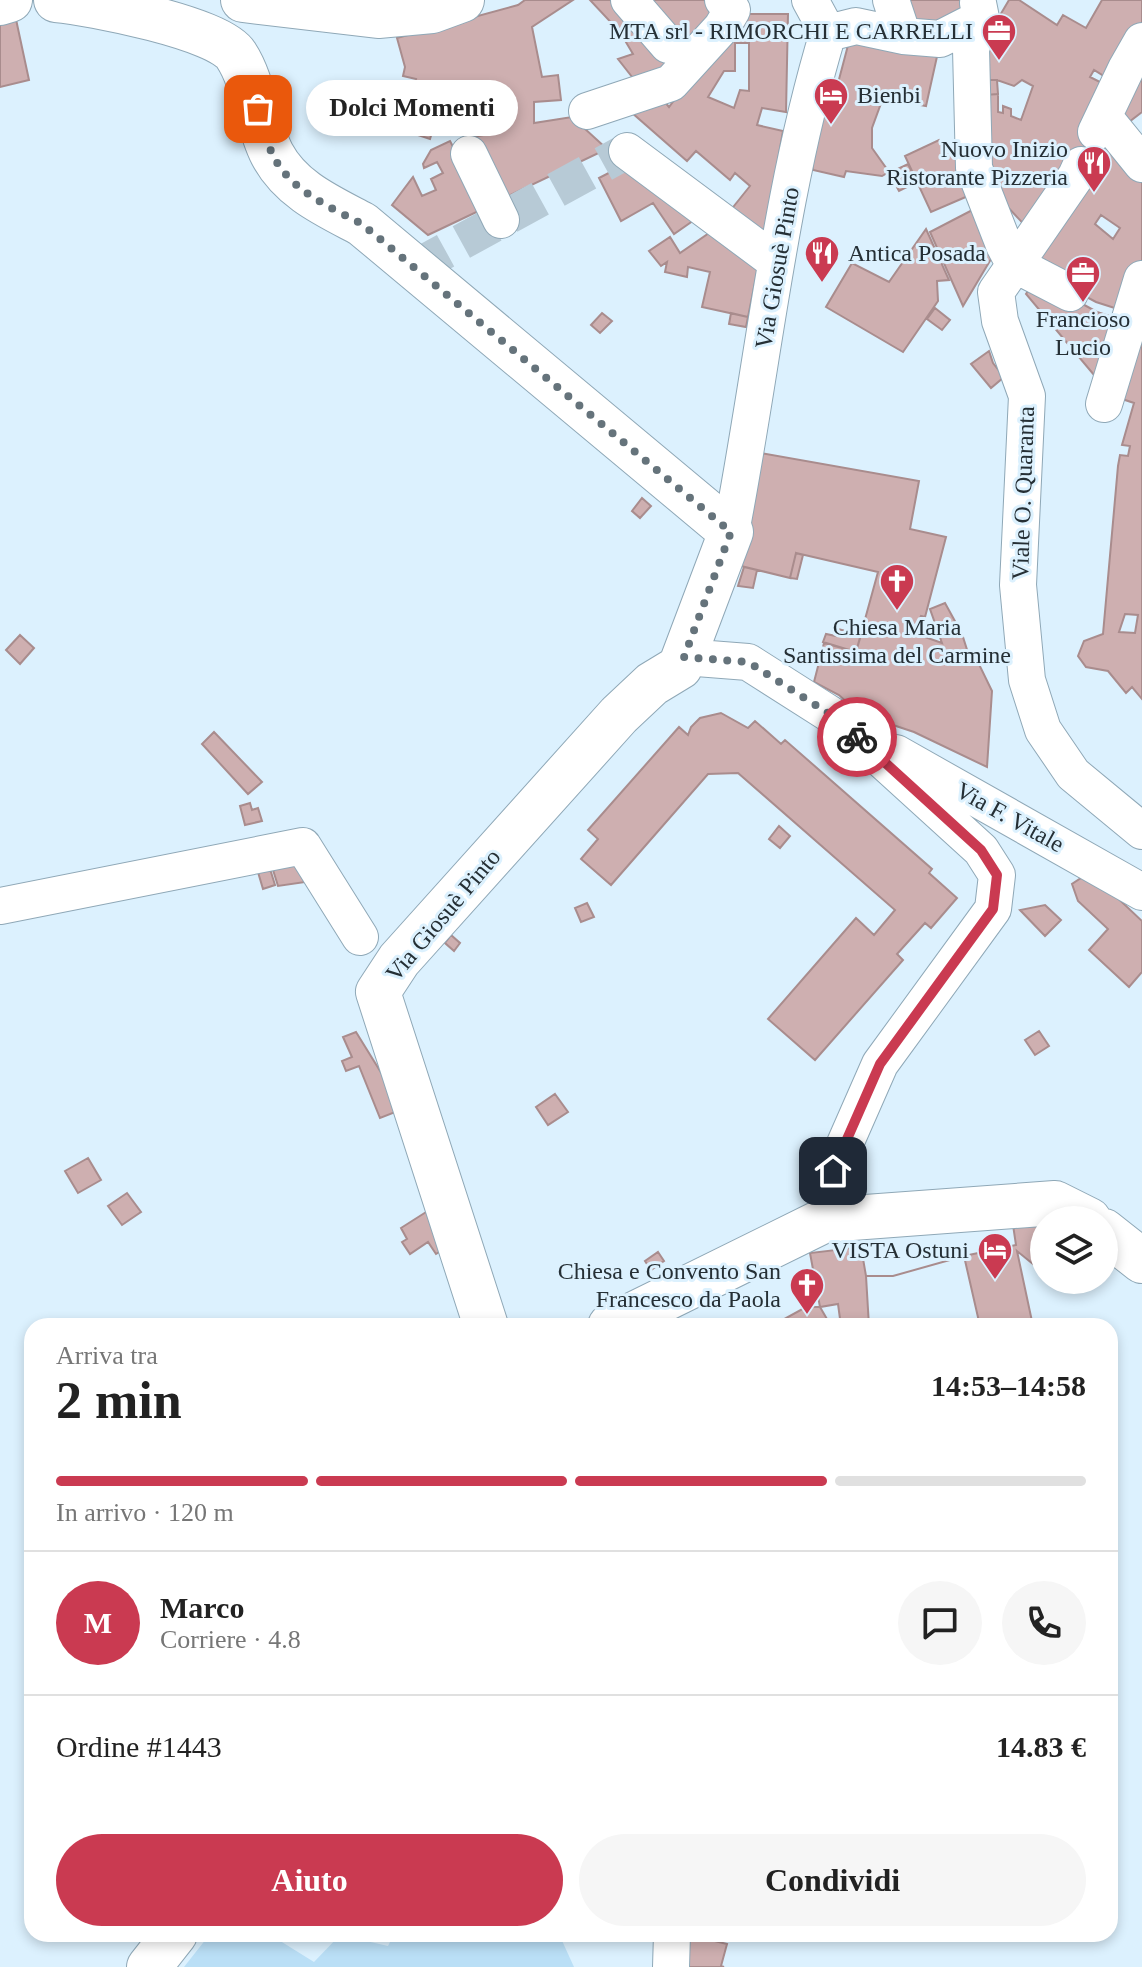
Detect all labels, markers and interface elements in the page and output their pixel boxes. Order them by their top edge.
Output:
office icon: MTA srl - RIMORCHI E CARRELLI [980,12,1018,62]
place label: MTA srl - RIMORCHI E CARRELLI [609,18,973,44]
pin [224,75,292,143]
hotel icon: Bienbi [812,76,850,126]
callout: Dolci Momenti [306,81,518,137]
place label: Bienbi [857,82,921,108]
icon: bag [236,87,280,131]
text: Dolci Momenti [329,93,495,122]
place label: Nuovo Inizio Ristorante Pizzeria [886,136,1068,190]
restaurant icon: Nuovo Inizio Ristorante Pizzeria [1075,144,1113,194]
street label: Via Giosuè Pinto [750,185,804,351]
restaurant icon: Antica Posada [803,234,841,284]
place label: Antica Posada [848,240,986,266]
office icon: Francioso Lucio [1064,254,1102,304]
place label: Francioso Lucio [1036,306,1130,360]
street label: Viale O. Quaranta [1007,405,1039,580]
church icon: Chiesa Maria Santissima del Carmine [878,562,916,612]
place label: Chiesa Maria Santissima del Carmine [783,614,1011,668]
courier [817,697,897,777]
icon: bike [835,715,879,759]
street label: Via F. Vitale [951,777,1069,857]
street label: Via Giosuè Pinto [380,844,506,986]
pin [799,1137,867,1205]
icon: home [811,1149,855,1193]
map controls [1030,1206,1118,1294]
button: layers [1030,1206,1118,1294]
hotel icon: VISTA Ostuni [976,1231,1014,1281]
place label: VISTA Ostuni [832,1237,969,1263]
place label: Chiesa e Convento San Francesco da Paola [558,1258,781,1312]
church icon: Chiesa e Convento San Francesco da Paola [788,1266,826,1316]
text: Arriva tra [56,1341,158,1370]
text: 14:53–14:58 [931,1369,1086,1402]
text: 2 min [56,1372,182,1429]
text: In arrivo · 120 m [56,1498,234,1527]
button: chat [898,1581,982,1665]
button: phone [1002,1581,1086,1665]
text: Marco [160,1591,244,1624]
text: M [84,1606,112,1639]
text: Corriere · 4.8 [160,1625,301,1654]
text: Ordine #1443 [56,1730,222,1763]
text: 14.83 € [996,1730,1086,1763]
button: Aiuto [56,1834,563,1926]
button: Condividi [579,1834,1086,1926]

